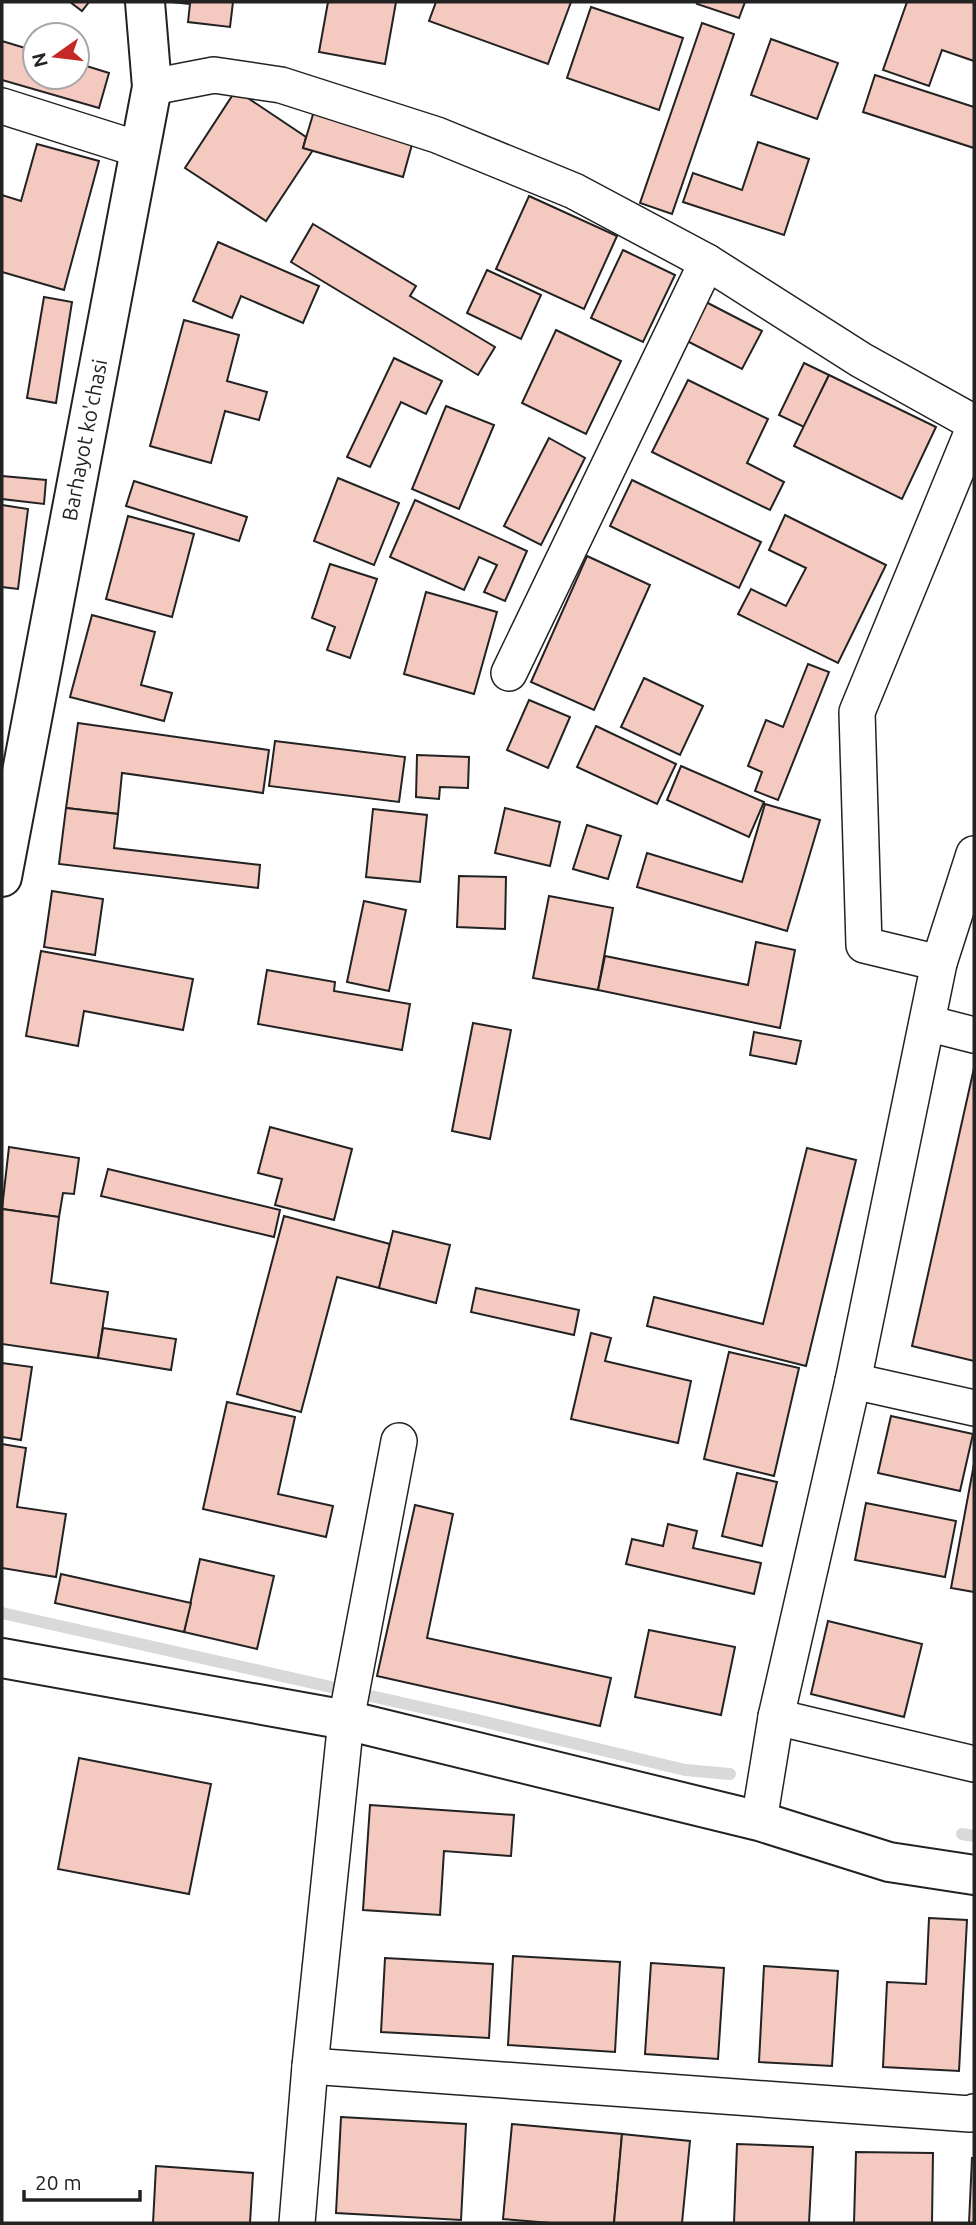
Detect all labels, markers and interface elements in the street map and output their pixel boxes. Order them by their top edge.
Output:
north arrow [21,21,91,91]
text: N [27,51,52,70]
street label: Barhayot ko'chasi [57,357,111,523]
scale bar [24,2158,140,2202]
text: 20 m [35,2170,82,2194]

